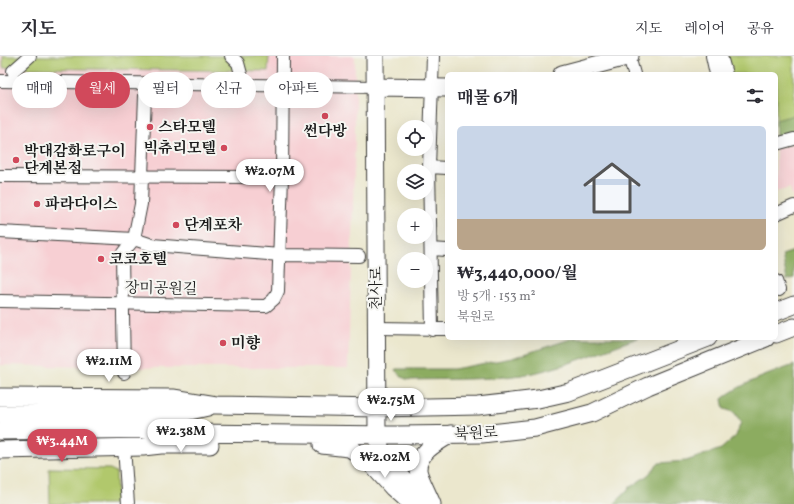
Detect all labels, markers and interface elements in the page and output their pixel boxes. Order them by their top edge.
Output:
text: 지도 [20,17,57,43]
text: 지도 [635,20,662,39]
text: 레이어 [684,20,725,39]
text: 공유 [747,20,774,39]
chip: 매매 [12,72,67,108]
chip: 월세 [75,72,130,108]
chip: 필터 [138,72,193,108]
chip: 신규 [201,72,256,108]
chip: 아파트 [264,72,333,108]
icon: filters [744,85,766,107]
text: 매물 6개 [457,87,519,110]
marker: 썬다방 [320,111,330,121]
place label: 스타모텔 [158,118,216,139]
map controls [397,120,433,288]
button: locate [397,120,433,156]
marker: 스타모텔 [145,122,155,132]
place label: 썬다방 [303,122,347,143]
place label: 빅츄리모텔 [144,139,216,160]
place label: 박대감화로구이 단계본점 [24,142,125,180]
marker: 빅츄리모텔 [219,143,229,153]
icon: home [576,152,648,224]
marker: 박대감화로구이 단계본점 [11,155,21,165]
pin: ₩2.07M [237,159,303,193]
text: ₩2.07M [245,163,295,181]
button: layers [397,164,433,200]
place label: 파라다이스 [45,195,118,216]
marker: 파라다이스 [32,199,42,209]
button: + [397,208,433,244]
place label: 단계포차 [184,216,242,237]
marker: 단계포차 [171,220,181,230]
place label: 코코호텔 [109,250,167,271]
button: − [397,252,433,288]
marker: 코코호텔 [96,254,106,264]
text: ₩3,440,000/월 [457,262,578,285]
street label: 천사로 [367,266,388,310]
street label: 장미공원길 [125,278,197,301]
text: 방 5개 · 153 m² [457,288,536,306]
text: 북원로 [457,309,495,327]
place label: 미향 [231,334,260,355]
marker: 미향 [218,338,228,348]
pin: ₩2.11M [76,349,142,383]
text: ₩2.11M [86,353,132,371]
pin: ₩2.75M [358,388,424,422]
text: ₩2.75M [367,392,415,410]
pin: ₩2.38M [148,419,214,453]
text: ₩2.38M [156,423,206,441]
street label: 북원로 [454,423,499,446]
pin: ₩3.44M [29,429,95,463]
text: ₩3.44M [36,433,88,451]
pin: ₩2.02M [352,445,418,479]
text: ₩2.02M [360,449,410,467]

